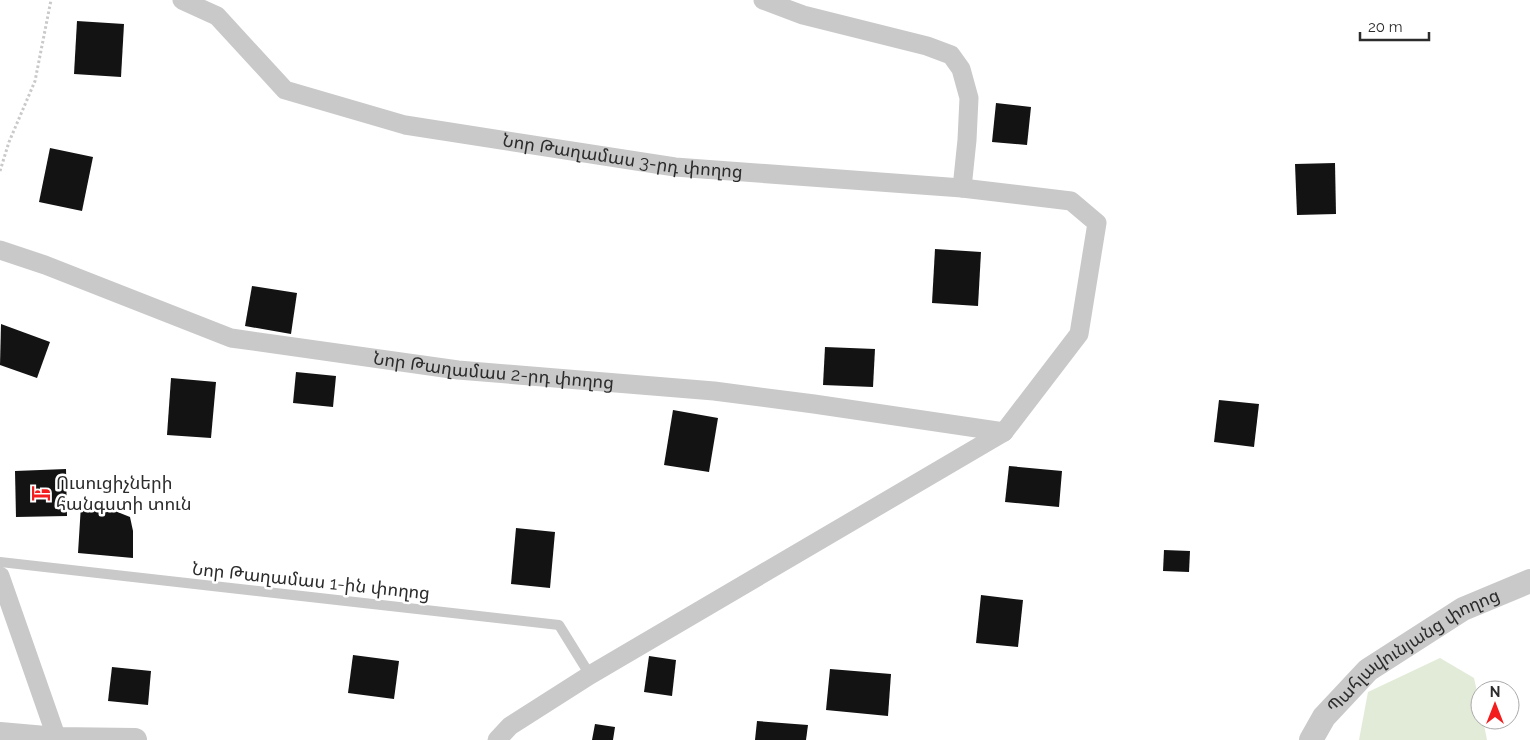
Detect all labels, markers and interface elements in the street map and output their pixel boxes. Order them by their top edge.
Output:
scale bar [1360,10,1429,42]
text: 20 m [1368,18,1403,36]
street label: Նոր Թաղամաս 3-րդ փողոց [501,129,744,182]
street label: Նոր Թաղամաս 2-րդ փողոց [372,347,615,393]
place label: Ուսուցիչների հանգստի տուն [56,472,192,514]
hotel icon: Ուսուցիչների հանգստի տուն [30,482,52,504]
street label: Նոր Թաղամաս 1-ին փողոց [191,558,431,603]
street label: Պահլավունյանց փողոց [1322,584,1503,717]
north arrow [1470,680,1520,730]
text: N [1490,684,1500,700]

